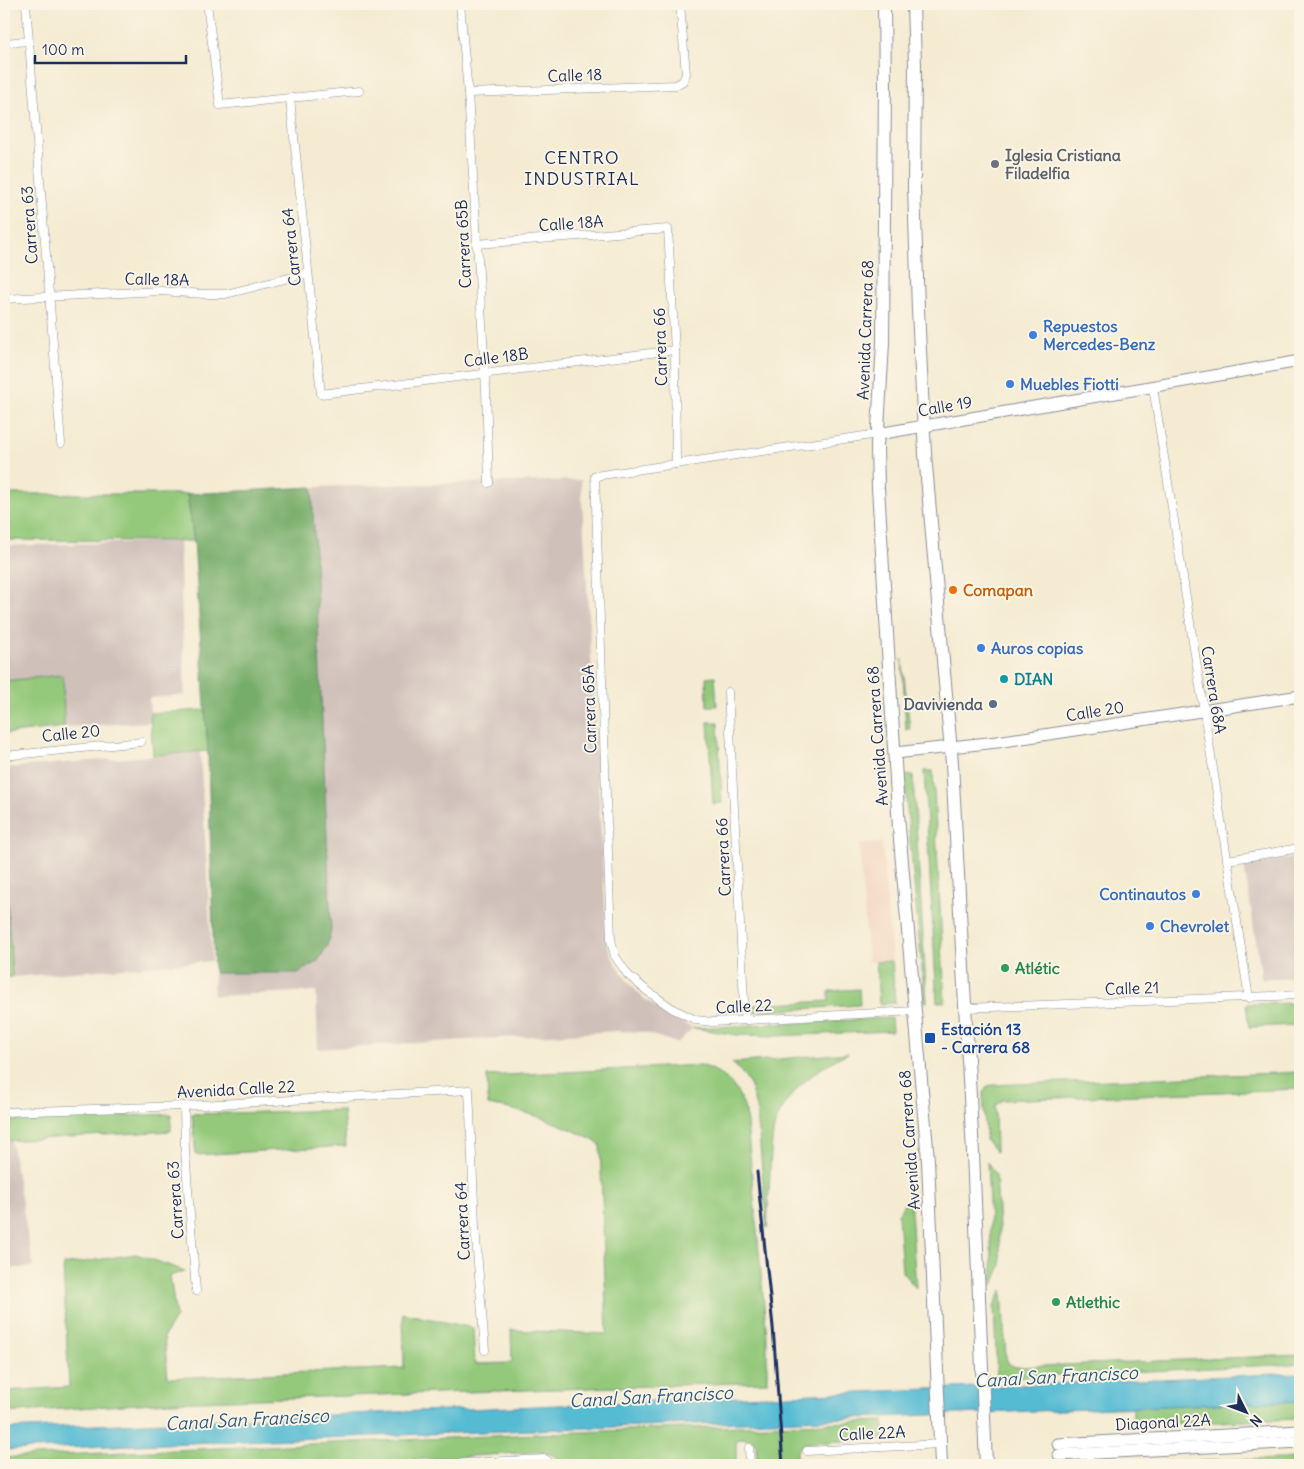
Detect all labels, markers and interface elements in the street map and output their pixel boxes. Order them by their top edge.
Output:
scale bar [35,32,186,64]
text: 100 m [42,40,84,59]
street label: Calle 18 [547,64,603,86]
place label: Iglesia Cristiana Filadelfia [1005,145,1121,183]
district label: CENTRO INDUSTRIAL [524,146,640,190]
marker: Iglesia Cristiana Filadelfia [989,158,1001,170]
street label: Carrera 63 [16,185,42,265]
street label: Carrera 65B [451,199,475,289]
street label: Carrera 64 [277,207,305,287]
street label: Calle 18A [538,211,604,235]
street label: Avenida Carrera 68 [853,260,877,400]
street label: Calle 18A [124,268,190,290]
street label: Carrera 66 [649,307,671,387]
place label: Repuestos Mercedes-Benz [1043,316,1156,354]
marker: Repuestos Mercedes-Benz [1027,329,1039,341]
street label: Calle 18B [462,343,530,371]
place label: Muebles Fiotti [1020,374,1119,394]
marker: Muebles Fiotti [1004,378,1016,390]
street label: Calle 19 [916,391,974,421]
place label: Comapan [963,580,1033,601]
marker: Comapan [947,584,959,596]
place label: Auros copias [991,638,1083,659]
marker: Auros copias [975,642,987,654]
street label: Carrera 68A [1197,645,1231,735]
street label: Carrera 65A [577,664,601,754]
street label: Avenida Carrera 68 [862,665,892,807]
place label: DIAN [1014,669,1053,689]
marker: DIAN [998,673,1010,685]
place label: Davivienda [903,694,983,714]
street label: Calle 20 [1065,697,1125,725]
marker: Davivienda [987,698,999,710]
street label: Calle 20 [41,720,101,746]
street label: Carrera 66 [711,817,735,897]
place label: Continautos [1099,884,1186,904]
marker: Continautos [1190,888,1202,900]
place label: Chevrolet [1160,916,1230,936]
marker: Chevrolet [1144,920,1156,932]
place label: Atlétic [1015,958,1060,978]
marker: Atlétic [999,962,1011,974]
street label: Calle 21 [1105,977,1159,999]
street label: Calle 22 [715,995,773,1017]
place label: Estación 13 - Carrera 68 [941,1019,1030,1057]
marker: Estación 13 - Carrera 68 [923,1031,937,1045]
street label: Avenida Carrera 68 [894,1069,924,1211]
street label: Avenida Calle 22 [176,1076,296,1102]
street label: Carrera 63 [162,1160,188,1240]
street label: Carrera 64 [450,1181,474,1261]
place label: Atlethic [1066,1292,1120,1312]
marker: Atlethic [1050,1296,1062,1308]
water label: Canal San Francisco [974,1361,1139,1392]
water label: Canal San Francisco [569,1381,734,1412]
north arrow [1222,1386,1272,1436]
water label: Canal San Francisco [165,1404,330,1435]
street label: Diagonal 22A [1115,1410,1211,1434]
text: N [1246,1411,1266,1430]
street label: Calle 22A [838,1421,906,1445]

